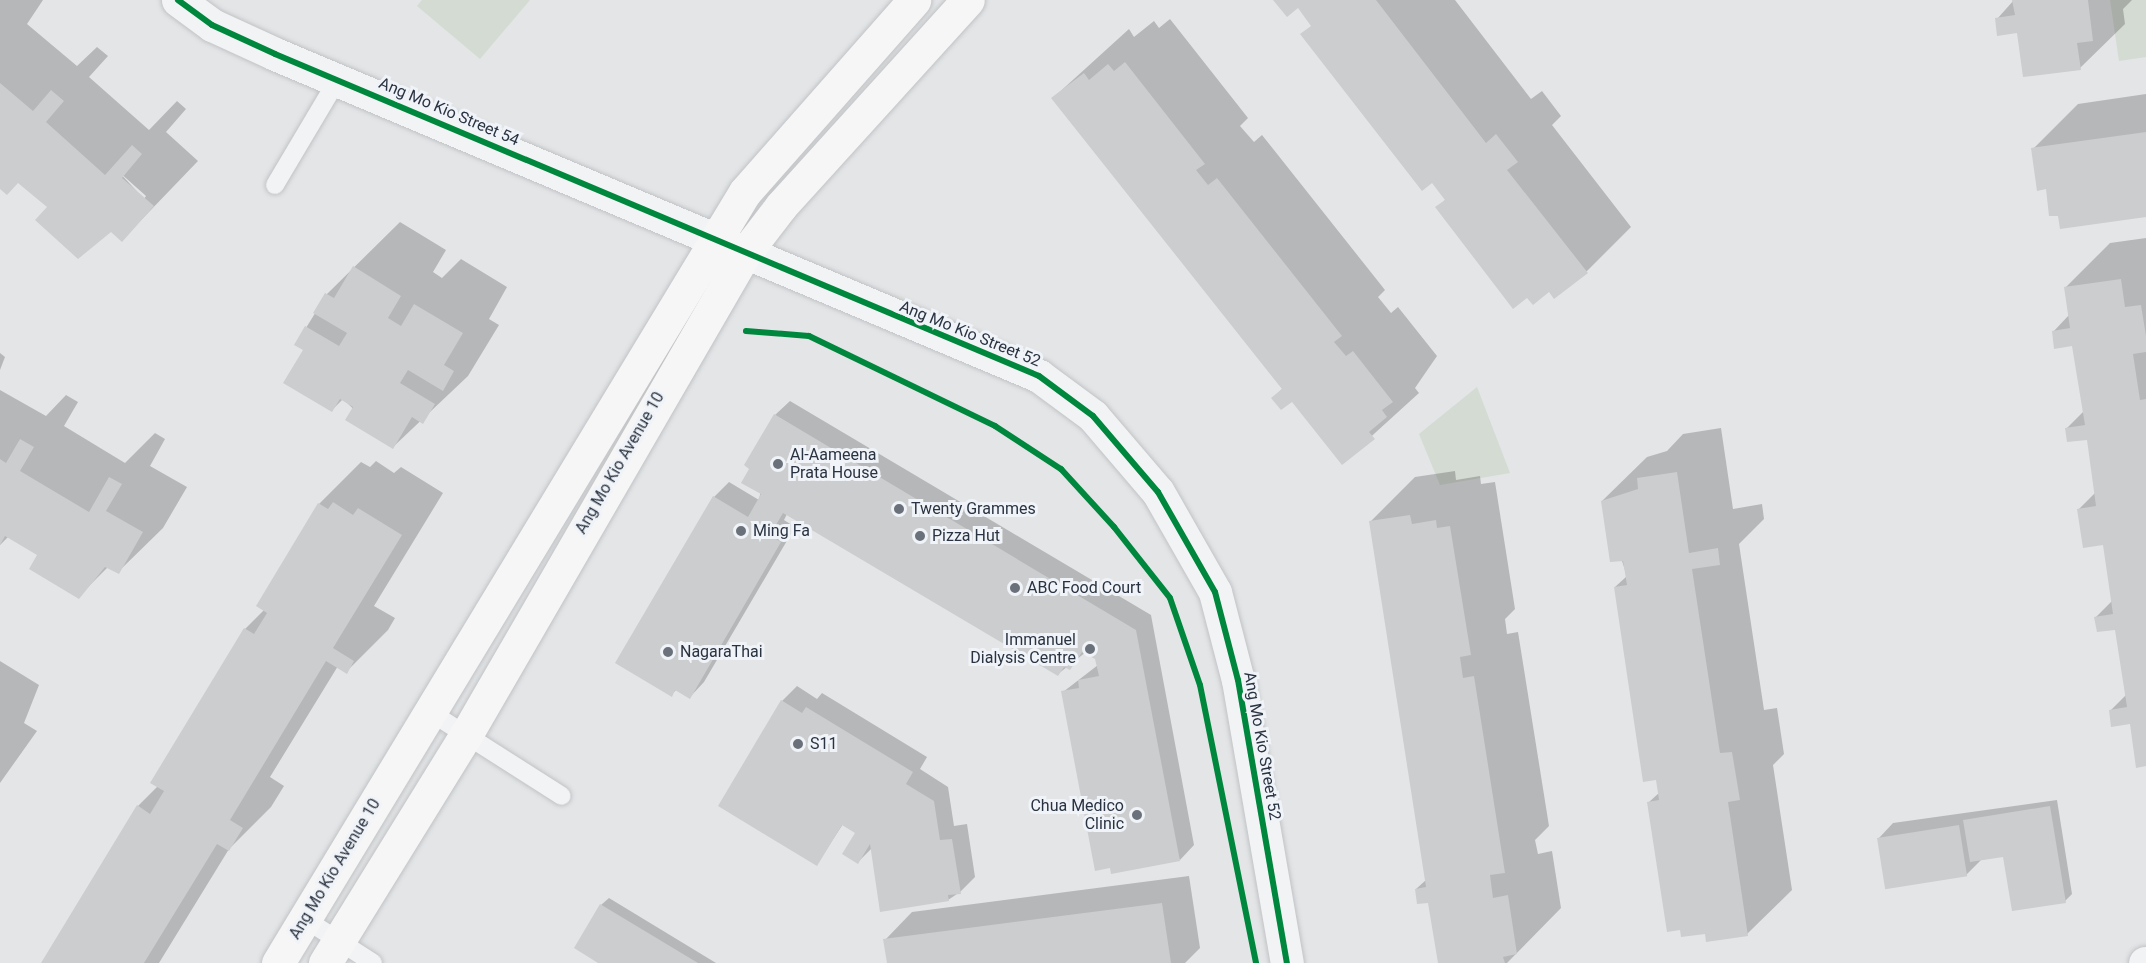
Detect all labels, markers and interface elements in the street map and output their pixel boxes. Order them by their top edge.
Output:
street label: Ang Mo Kio Street 54 [376,74,522,150]
street label: Ang Mo Kio Street 52 [897,297,1043,371]
street label: Ang Mo Kio Avenue 10 [572,389,668,537]
place label: Al-Aameena Prata House [790,445,878,483]
marker: Al-Aameena Prata House [771,457,785,471]
place label: Twenty Grammes [911,499,1036,519]
marker: Twenty Grammes [892,502,906,516]
place label: Ming Fa [753,521,810,541]
marker: Ming Fa [734,524,748,538]
place label: Pizza Hut [932,526,1000,546]
marker: Pizza Hut [913,529,927,543]
place label: ABC Food Court [1027,578,1141,598]
marker: ABC Food Court [1008,581,1022,595]
place label: Immanuel Dialysis Centre [970,630,1076,668]
marker: Immanuel Dialysis Centre [1081,640,1099,658]
place label: NagaraThai [680,642,763,662]
marker: NagaraThai [661,645,675,659]
street label: Ang Mo Kio Street 52 [1239,670,1285,822]
place label: S11 [810,734,837,754]
marker: S11 [791,737,805,751]
street label: Ang Mo Kio Avenue 10 [285,795,385,943]
place label: Chua Medico Clinic [1030,796,1124,834]
marker: Chua Medico Clinic [1128,806,1146,824]

